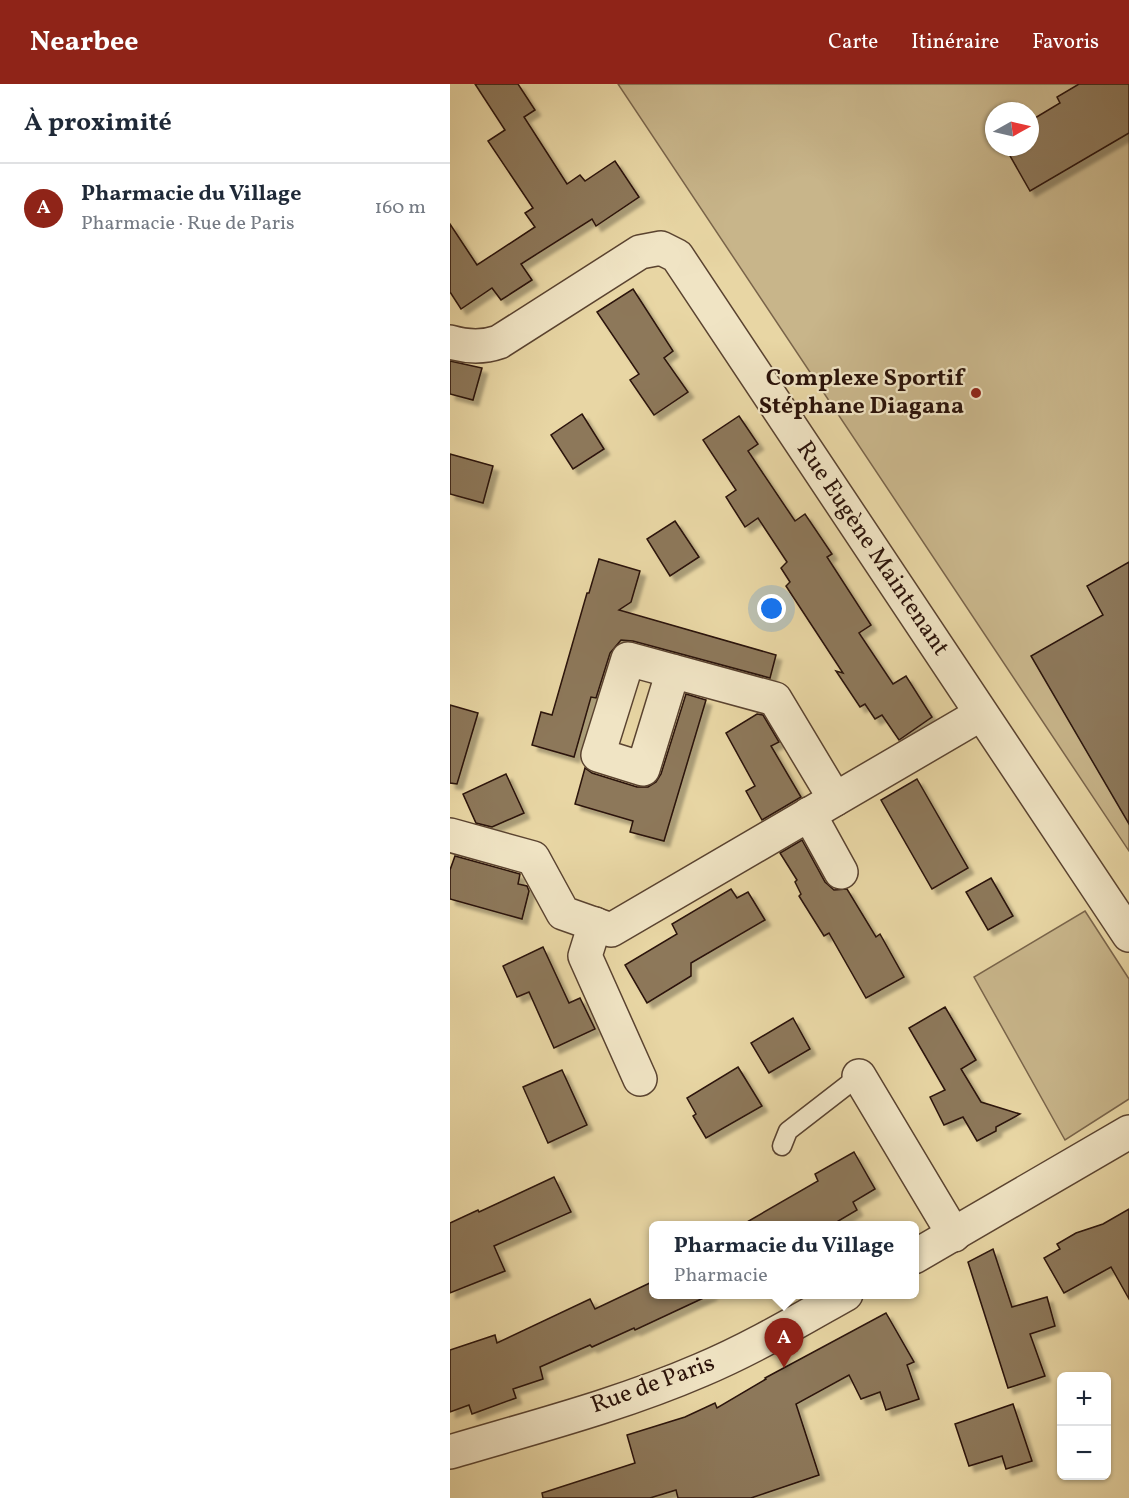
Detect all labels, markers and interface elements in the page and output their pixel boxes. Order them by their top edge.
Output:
text: Nearbee [30,23,139,62]
text: Carte [828,28,878,57]
text: Itinéraire [911,28,999,57]
text: Favoris [1032,28,1099,57]
north arrow [985,102,1039,156]
text: À proximité [24,105,172,141]
text: Pharmacie du Village [81,179,301,210]
text: A [36,194,51,222]
text: 160 m [374,194,426,222]
text: Pharmacie · Rue de Paris [81,210,295,238]
place label: Complexe Sportif Stéphane Diagana [759,362,967,424]
marker: Complexe Sportif Stéphane Diagana [969,386,983,400]
street label: Rue Eugène Maintenant [787,435,957,663]
your location [757,594,786,623]
popup [649,1221,919,1299]
text: Pharmacie du Village [674,1231,894,1262]
text: Pharmacie [674,1262,768,1290]
pin: A [764,1318,804,1368]
street label: Rue de Paris [586,1347,720,1423]
map controls [1057,1372,1111,1480]
button: + [1057,1372,1111,1426]
button: − [1057,1426,1111,1480]

